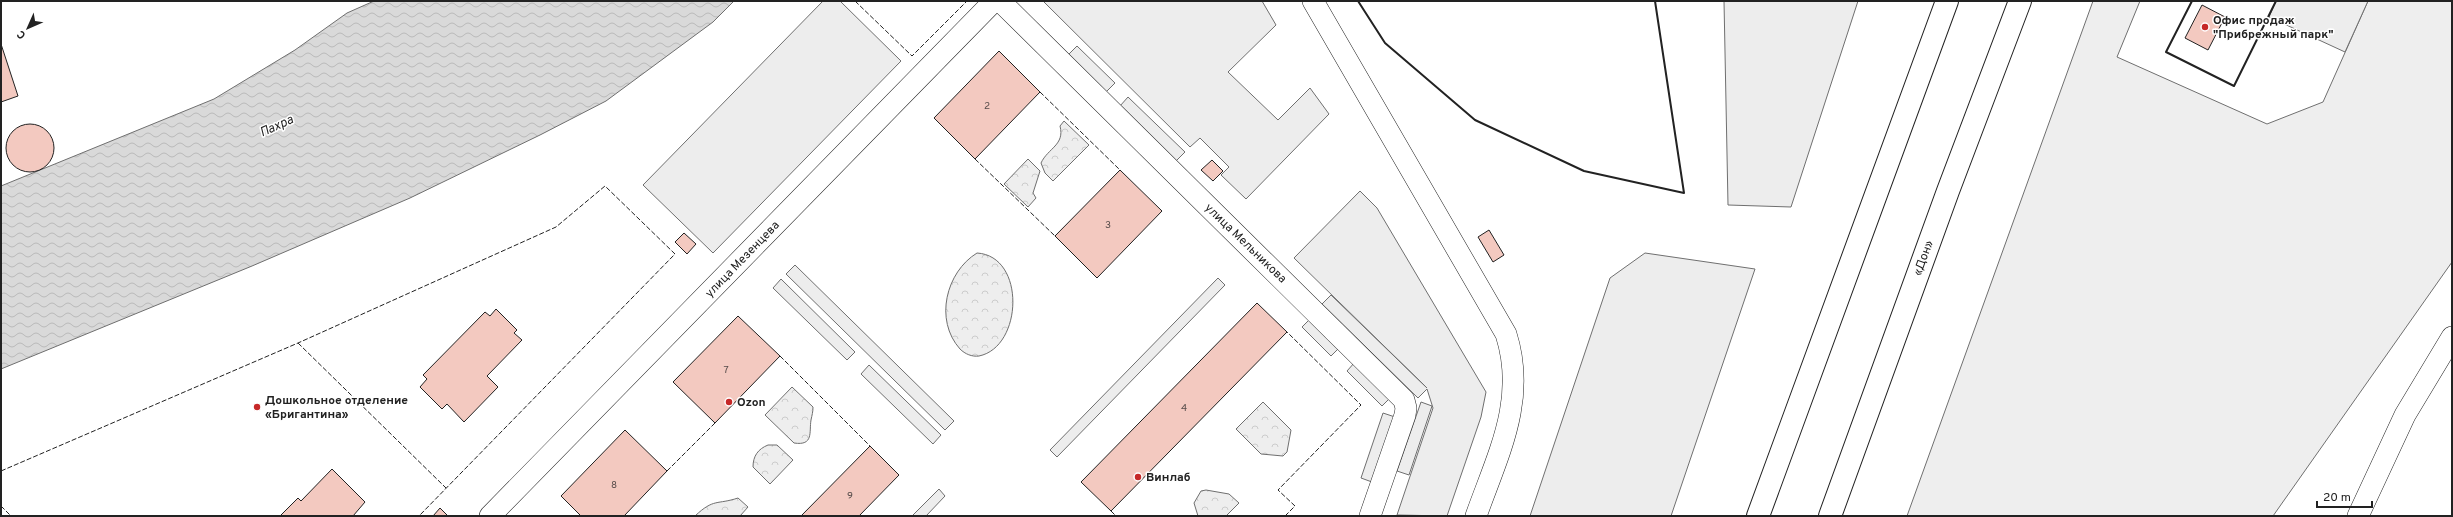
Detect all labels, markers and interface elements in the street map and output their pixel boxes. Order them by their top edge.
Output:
north arrow [8,8,48,48]
place label: Офис продаж "Прибрежный парк" [2213,13,2334,43]
marker: Офис продаж "Прибрежный парк" [2200,22,2210,32]
text: С [14,27,29,42]
house number: 2 [984,100,990,113]
water label: Пахра [257,112,296,141]
street label: улица Мельникова [1201,200,1290,287]
street label: улица Мезенцева [702,218,783,301]
house number: 3 [1105,219,1111,232]
street label: «Дон» [1910,238,1938,278]
house number: 7 [723,364,729,377]
place label: Дошкольное отделение «Бригантина» [265,393,408,423]
place label: Ozon [737,395,766,411]
marker: Ozon [724,397,734,407]
marker: Дошкольное отделение «Бригантина» [252,402,262,412]
house number: 4 [1181,402,1187,415]
place label: Винлаб [1146,470,1191,486]
marker: Винлаб [1133,472,1143,482]
house number: 8 [611,479,617,492]
scale bar [2317,483,2372,509]
house number: 9 [847,490,853,503]
text: 20 m [2323,490,2351,506]

